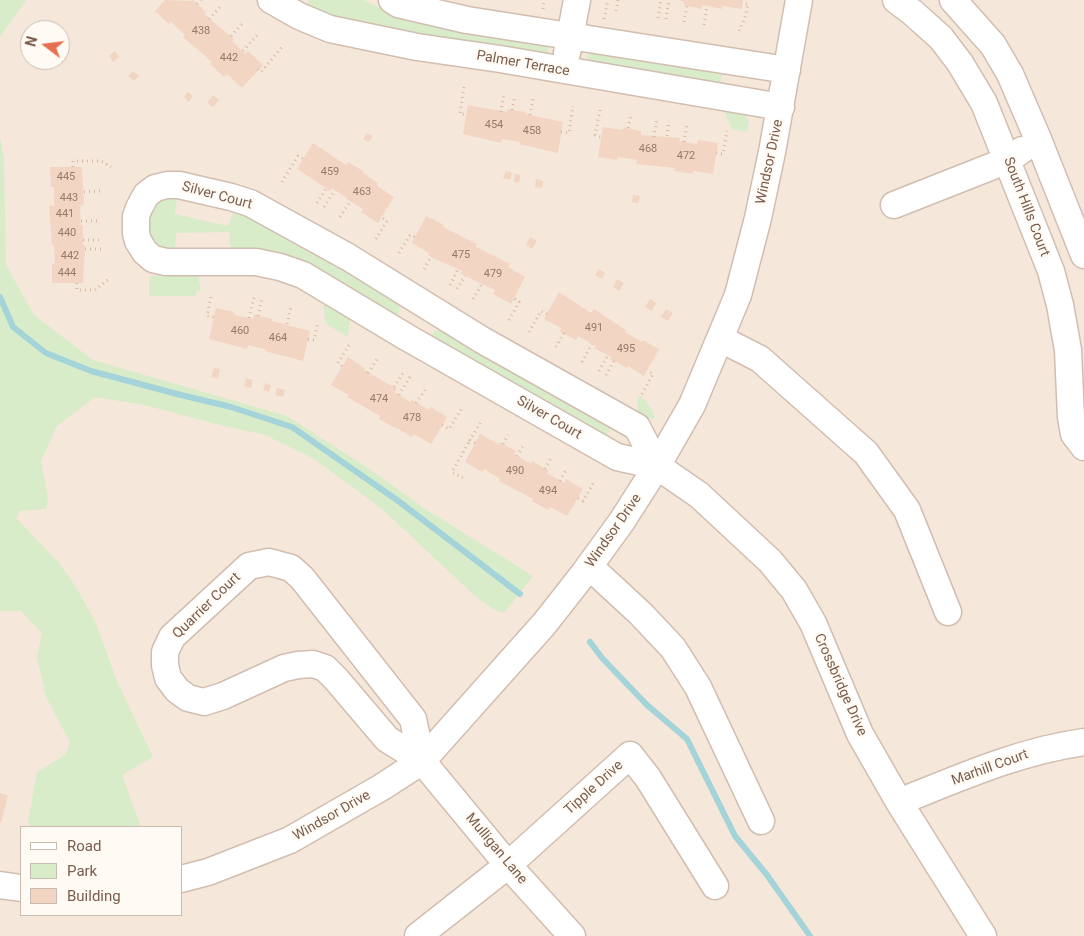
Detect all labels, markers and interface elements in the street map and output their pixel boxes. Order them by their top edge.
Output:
north arrow [20,20,70,70]
house number: 438 [192,24,210,38]
text: N [22,35,40,48]
street label: Palmer Terrace [475,48,571,80]
house number: 442 [220,51,238,65]
house number: 454 [485,118,503,132]
street label: Windsor Drive [753,118,787,206]
house number: 458 [523,124,541,138]
house number: 468 [639,142,657,156]
house number: 472 [677,149,695,163]
street label: South Hills Court [999,155,1053,259]
house number: 459 [321,165,339,179]
house number: 445 [57,170,75,184]
street label: Silver Court [180,179,254,213]
house number: 463 [353,185,371,199]
house number: 443 [60,191,78,205]
house number: 441 [56,207,74,221]
house number: 440 [58,226,76,240]
house number: 475 [452,248,470,262]
house number: 442 [61,249,79,263]
house number: 444 [58,266,76,280]
house number: 479 [484,267,502,281]
house number: 491 [585,321,603,335]
house number: 460 [231,324,249,338]
house number: 464 [269,331,287,345]
house number: 495 [617,342,635,356]
house number: 474 [370,392,388,406]
street label: Silver Court [514,393,584,443]
house number: 478 [403,411,421,425]
house number: 490 [506,464,524,478]
house number: 494 [539,484,557,498]
street label: Windsor Drive [582,491,646,571]
street label: Quarrier Court [170,569,244,643]
street label: Crossbridge Drive [810,631,870,739]
street label: Marhill Court [949,746,1031,790]
street label: Tipple Drive [561,757,627,819]
street label: Windsor Drive [290,787,374,845]
street label: Mulligan Lane [462,810,530,888]
legend [20,826,182,916]
text: Road [67,837,101,855]
text: Park [67,862,97,880]
text: Building [67,887,121,905]

